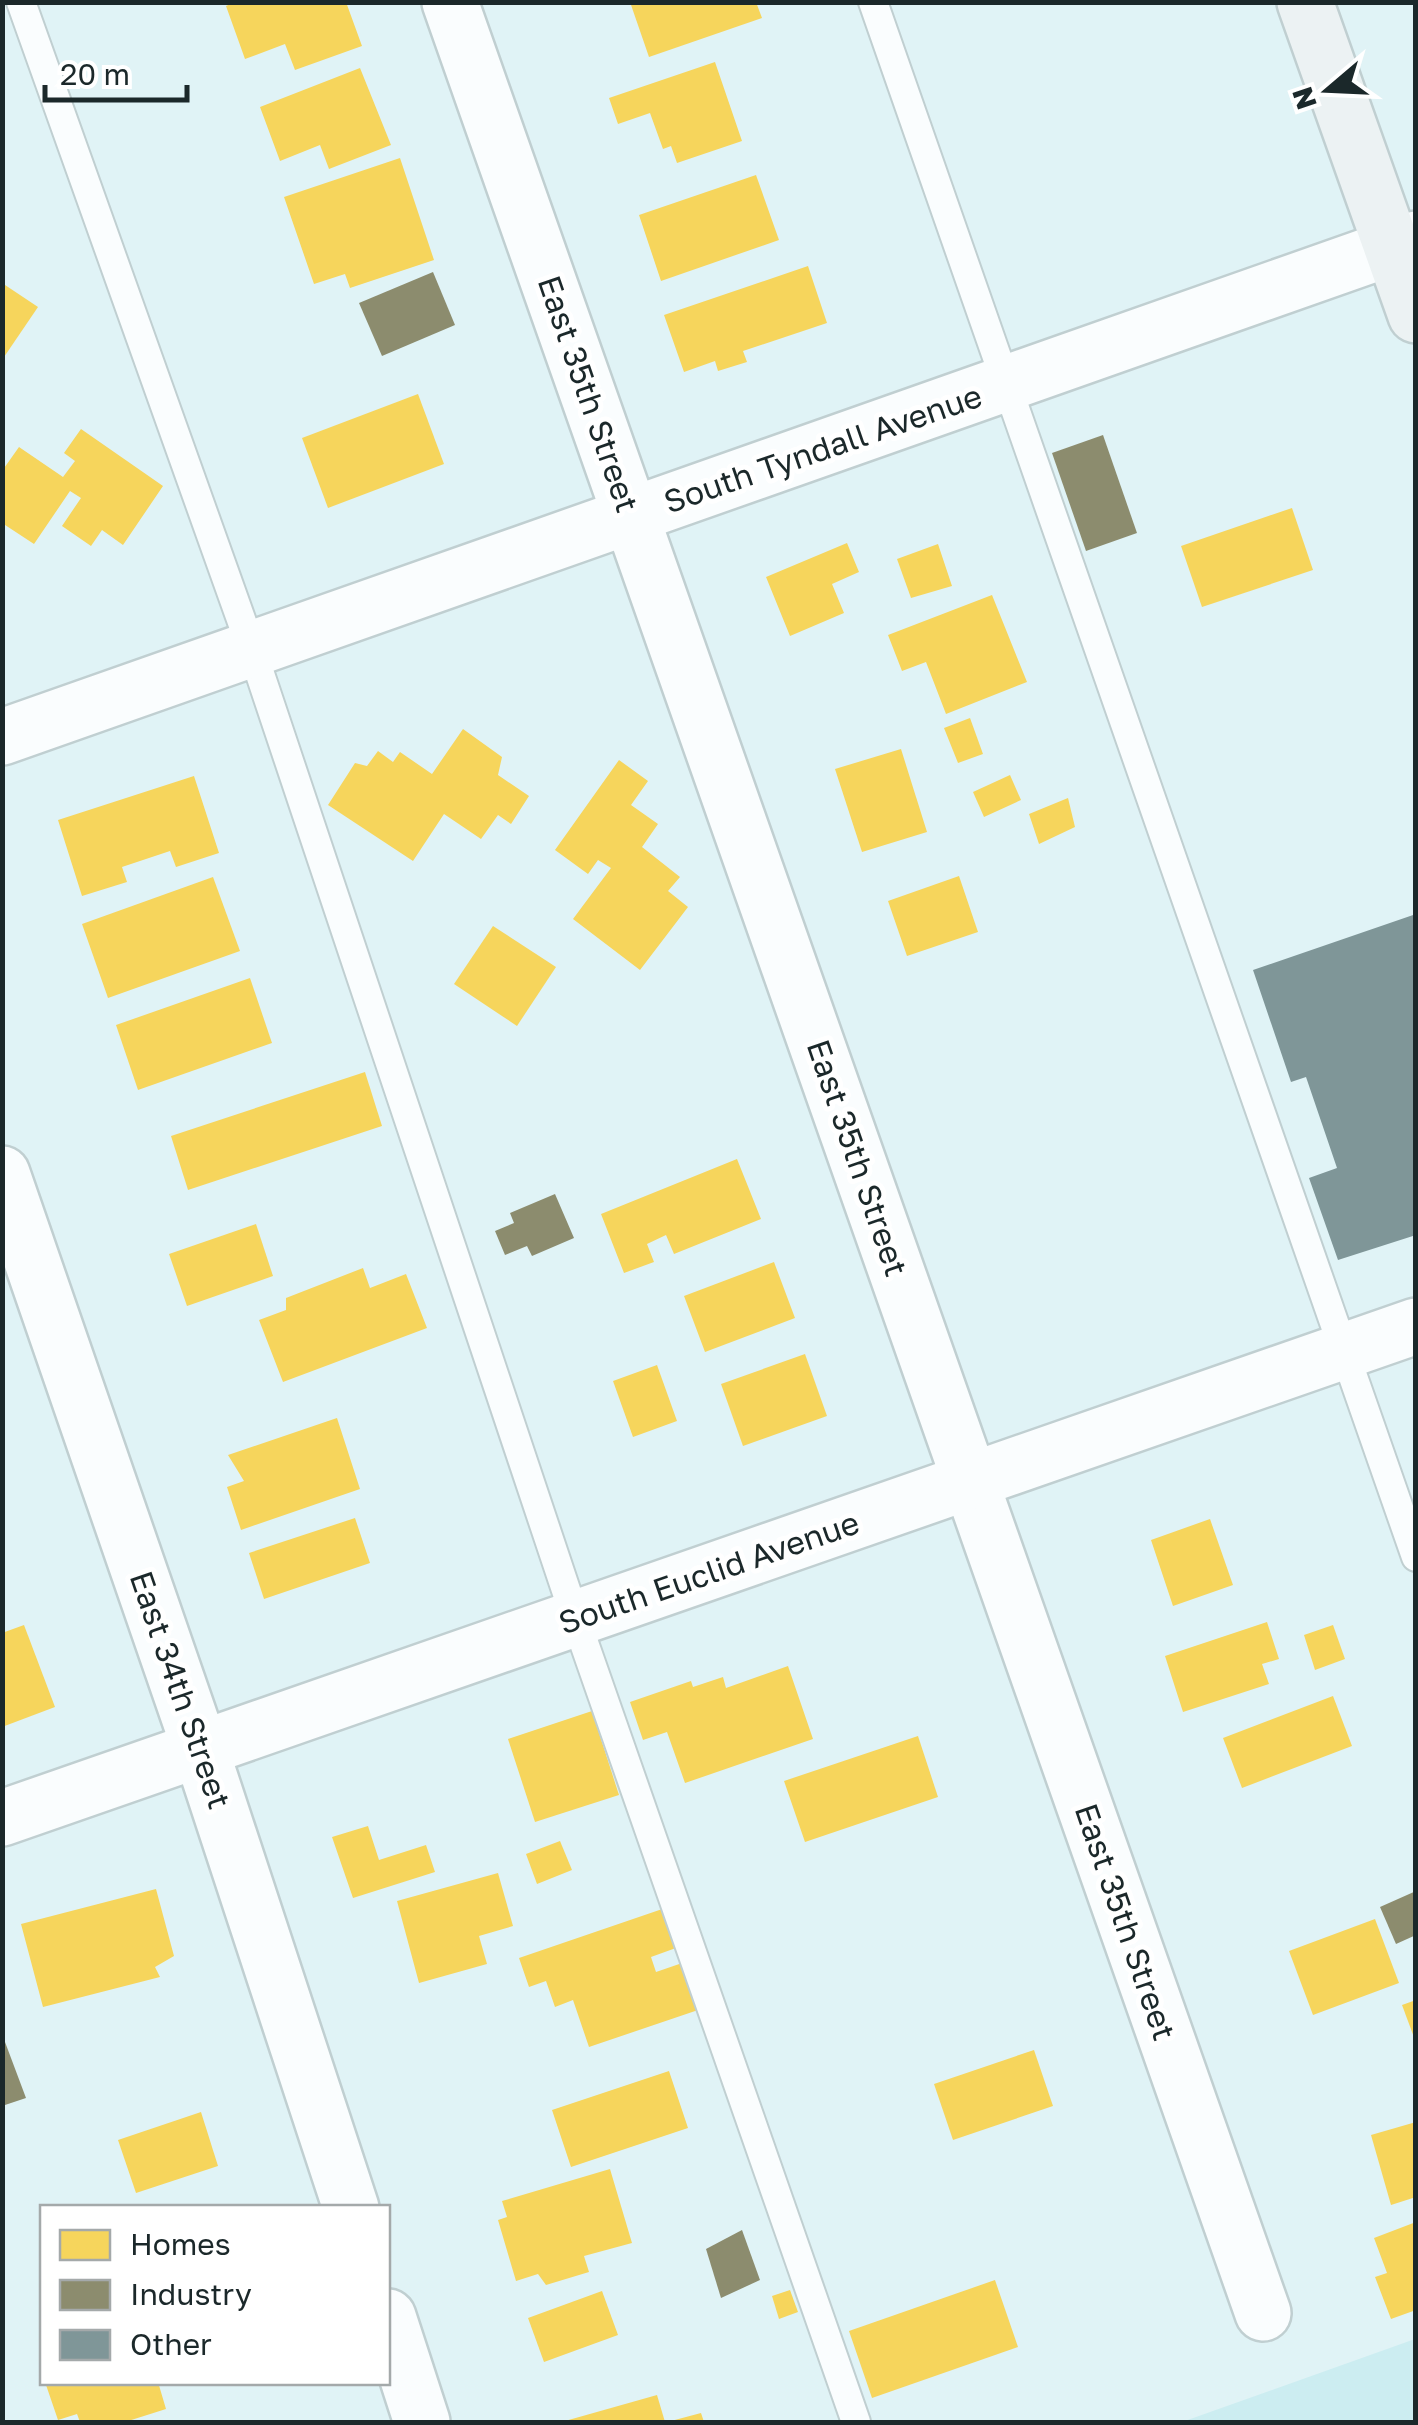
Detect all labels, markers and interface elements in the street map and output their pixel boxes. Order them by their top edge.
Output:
scale bar [45,40,188,102]
north arrow [1278,40,1378,140]
text: 20 m [60,56,130,92]
text: N [1285,83,1323,114]
street label: East 35th Street [531,270,647,517]
street label: South Tyndall Avenue [659,376,987,520]
street label: East 35th Street [800,1034,916,1281]
street label: South Euclid Avenue [553,1503,864,1641]
street label: East 34th Street [123,1566,239,1813]
street label: East 35th Street [1068,1798,1184,2045]
legend [40,2205,390,2385]
text: Homes [130,2226,231,2262]
text: Industry [130,2276,252,2312]
text: Other [130,2326,212,2362]

